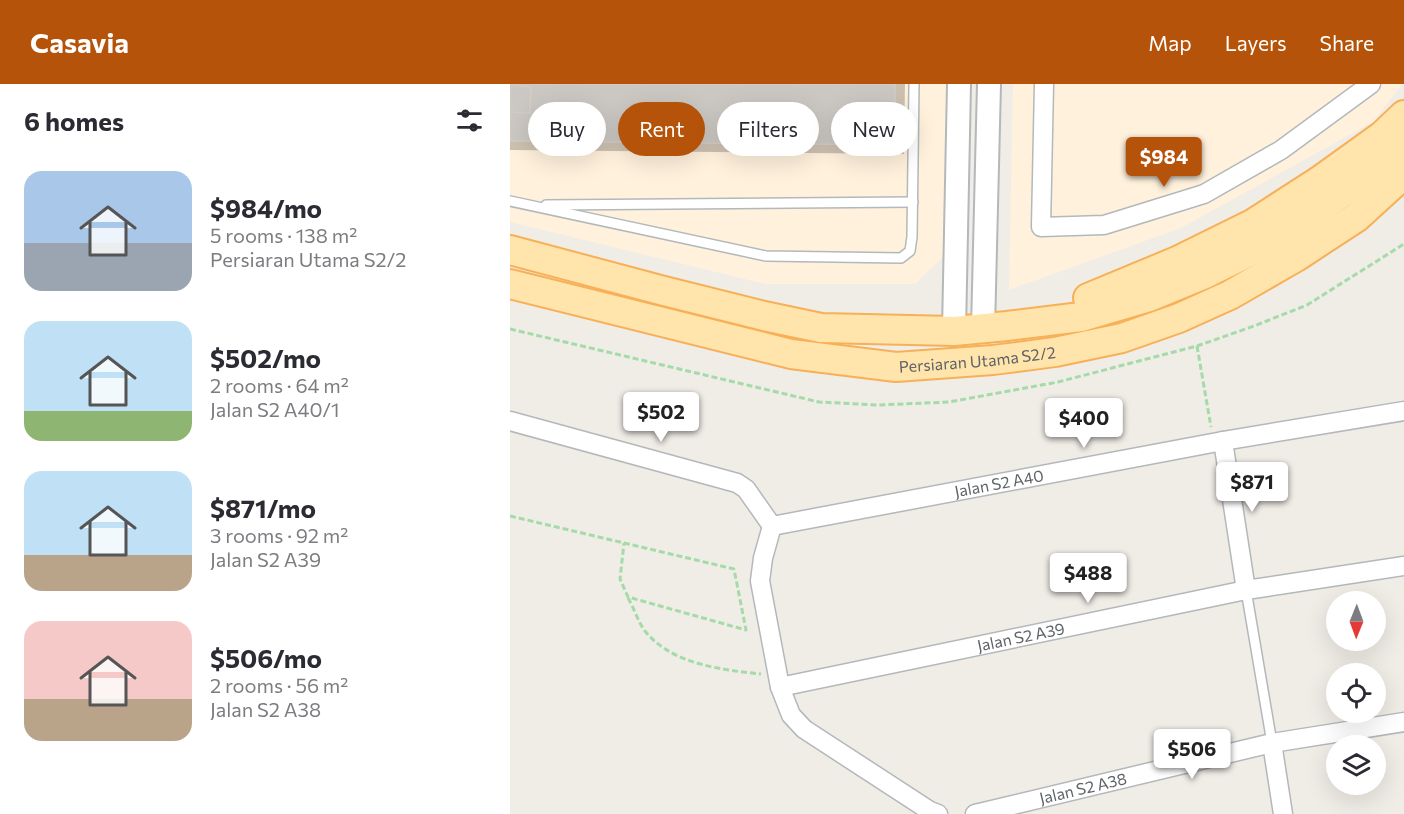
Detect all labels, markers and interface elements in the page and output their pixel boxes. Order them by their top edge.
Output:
text: Casavia [30,25,129,59]
text: Map [1148,30,1192,55]
text: Layers [1225,30,1287,55]
text: Share [1320,30,1374,55]
chip: Buy [528,102,606,156]
chip: Rent [618,102,705,156]
chip: Filters [717,102,819,156]
chip: New [831,102,917,156]
icon: filters [453,104,486,137]
text: 6 homes [24,105,124,136]
pin: $984 [1128,137,1200,188]
text: $984 [1140,144,1188,168]
text: $984/mo [210,192,322,223]
icon: home [72,195,144,267]
text: 5 rooms · 138 m² [210,223,357,247]
text: Persiaran Utama S2/2 [210,247,406,271]
text: $502/mo [210,342,321,373]
street label: Persiaran Utama S2/2 [898,342,1057,376]
icon: home [72,345,144,417]
text: 2 rooms · 64 m² [210,373,349,397]
pin: $502 [625,392,697,443]
text: Jalan S2 A40/1 [210,397,340,421]
pin: $400 [1048,398,1120,449]
text: $502 [637,399,685,423]
text: $400 [1059,405,1109,429]
pin: $871 [1216,462,1288,513]
street label: Jalan S2 A40 [953,465,1045,500]
text: $871 [1230,469,1274,493]
text: $871/mo [210,492,316,523]
icon: home [72,495,144,567]
text: 3 rooms · 92 m² [210,523,348,547]
text: Jalan S2 A39 [210,547,321,571]
pin: $488 [1052,553,1124,604]
text: $488 [1064,560,1112,584]
north arrow [1326,591,1386,651]
map controls [1326,591,1386,795]
street label: Jalan S2 A39 [975,618,1066,655]
text: $506/mo [210,642,322,673]
icon: home [72,645,144,717]
button: locate [1326,663,1386,723]
text: 2 rooms · 56 m² [210,673,348,697]
text: Jalan S2 A38 [210,697,321,721]
pin: $506 [1156,729,1228,780]
button: layers [1326,735,1386,795]
text: $506 [1168,736,1216,760]
street label: Jalan S2 A38 [1037,768,1128,807]

